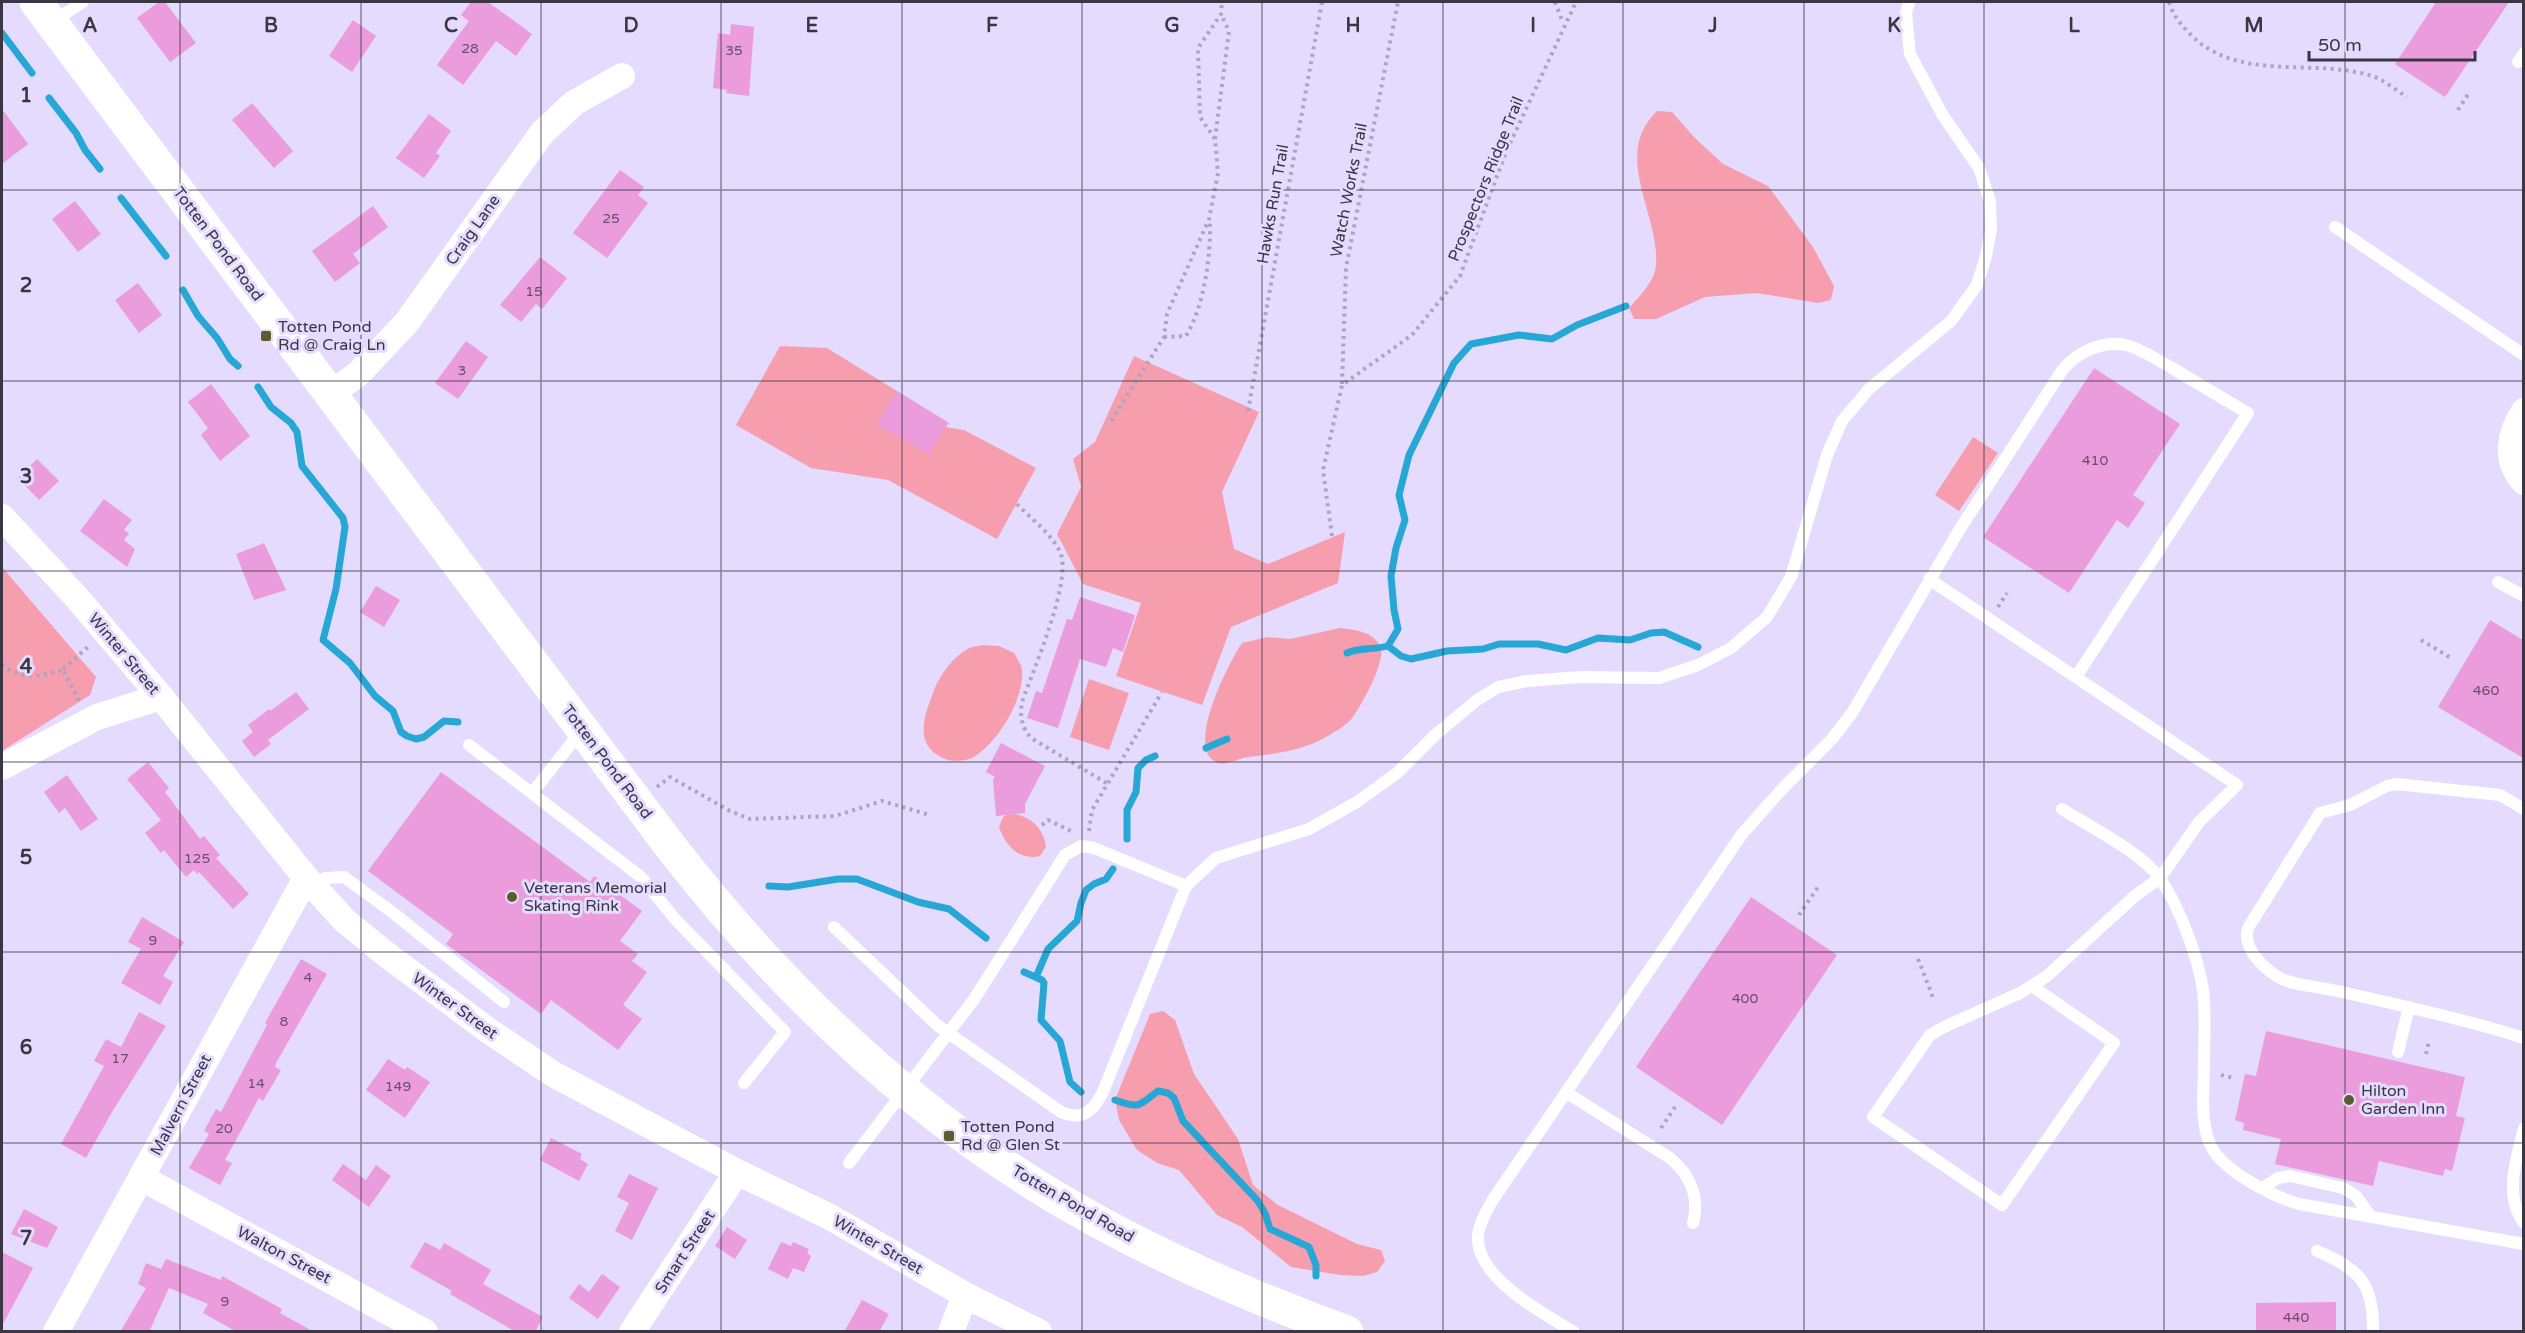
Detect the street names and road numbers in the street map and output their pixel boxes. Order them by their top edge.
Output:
street label: Prospectors Ridge Trail [1444,94,1528,264]
street label: Watch Works Trail [1326,121,1372,259]
street label: Hawks Run Trail [1253,143,1293,265]
street label: Totten Pond Road [169,183,267,305]
street label: Craig Lane [441,191,505,269]
street label: Winter Street [84,609,164,699]
street label: Totten Pond Road [558,701,656,823]
street label: Winter Street [408,968,502,1044]
street label: Malvern Street [146,1051,216,1159]
street label: Totten Pond Road [1008,1161,1138,1247]
street label: Smart Street [651,1206,719,1298]
street label: Winter Street [829,1211,927,1279]
street label: Walton Street [233,1222,335,1288]

